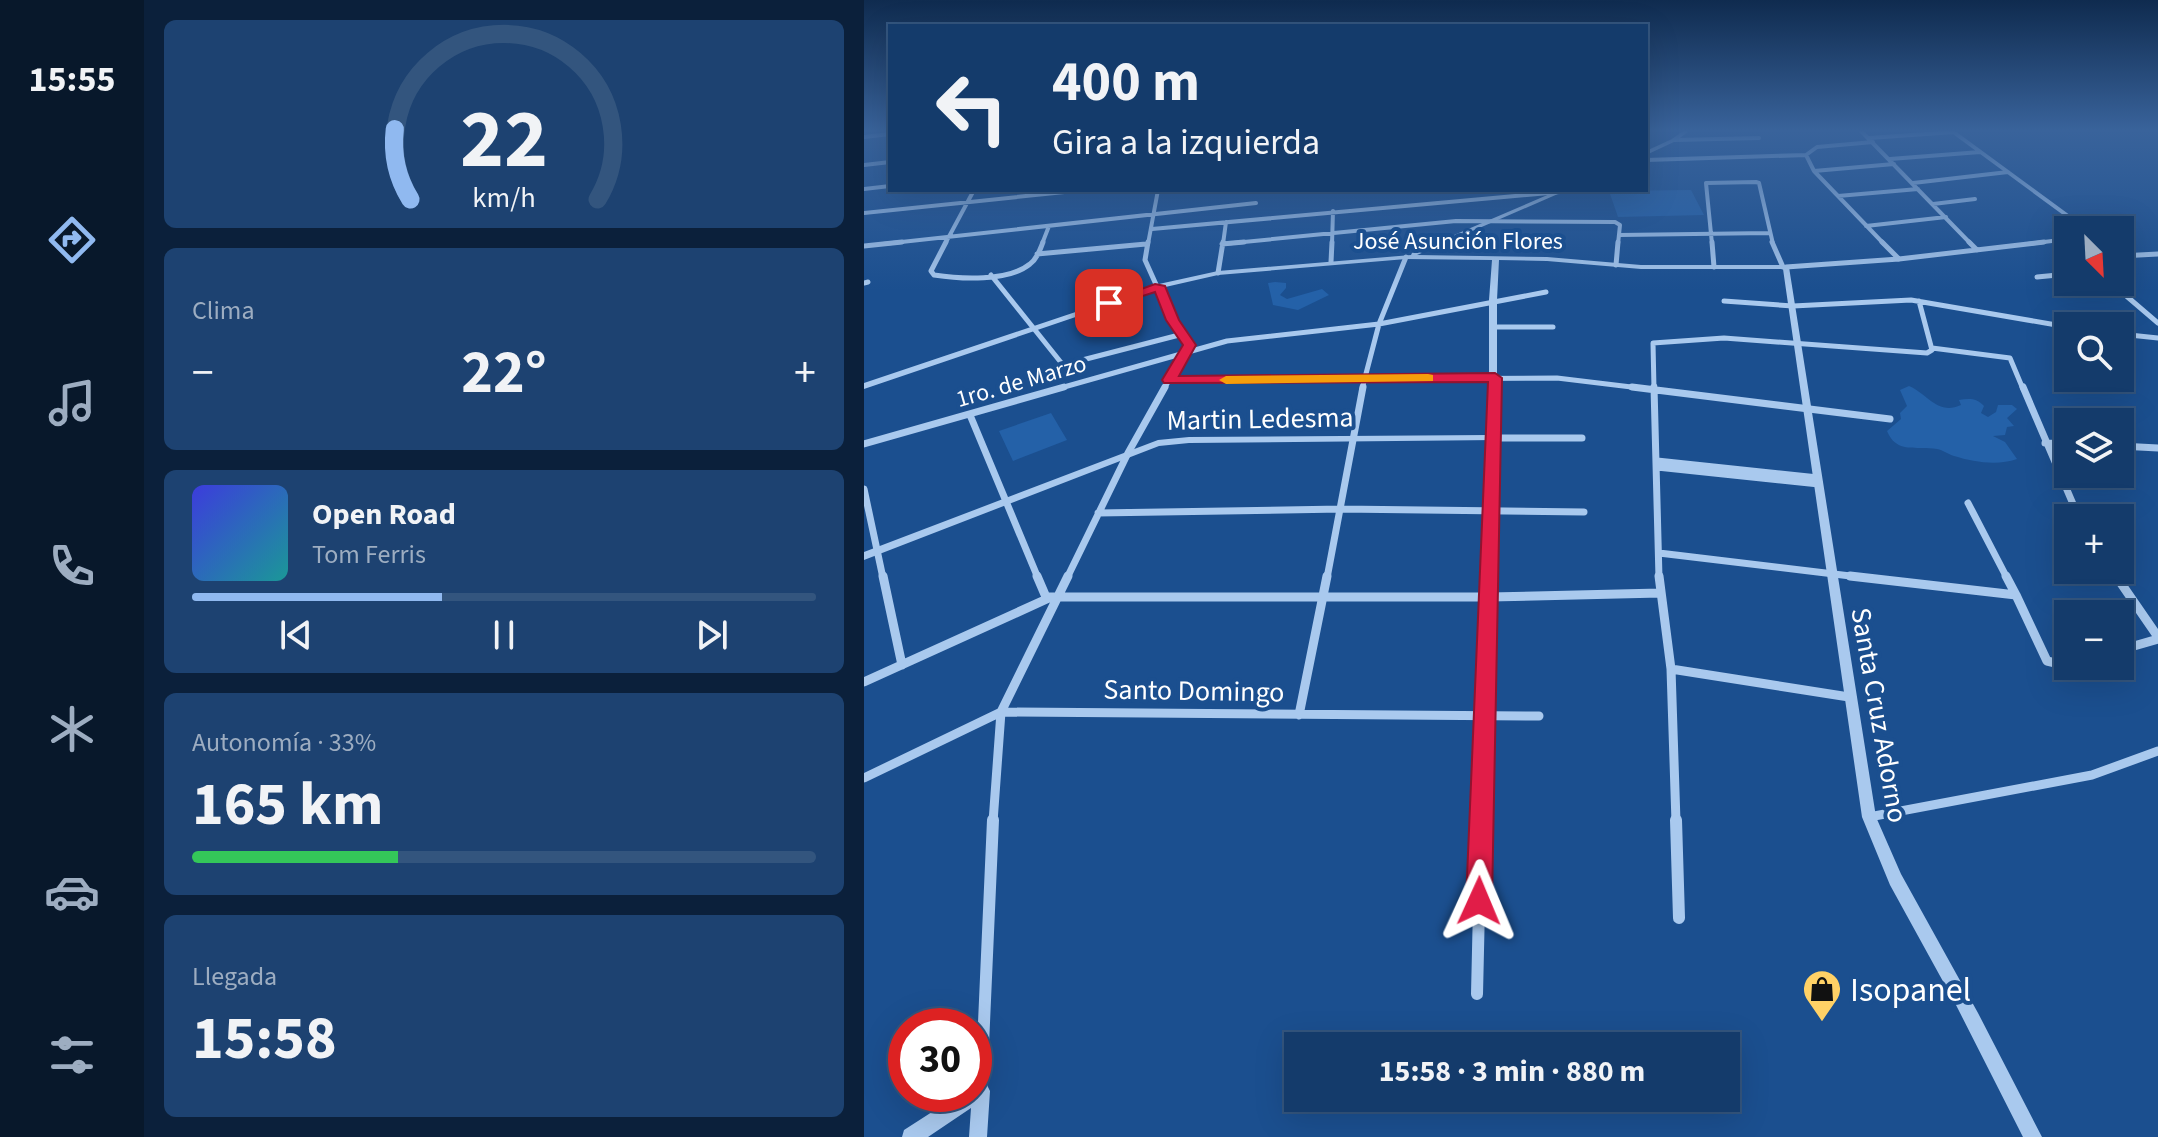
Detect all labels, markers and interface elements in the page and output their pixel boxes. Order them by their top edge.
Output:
text: 400 m [1052,43,1200,122]
text: 15:55 [29,54,115,105]
icon: left [920,56,1024,160]
text: 22 [460,81,548,199]
text: Gira a la izquierda [1052,117,1320,168]
text: km/h [472,178,536,218]
icon: directions [44,212,100,268]
north arrow [2054,216,2134,296]
map controls [2054,216,2134,680]
street label: José Asunción Flores [1353,224,1563,259]
pin [1075,269,1143,337]
icon: arrive [1087,281,1131,325]
text: Clima [192,292,255,329]
button: search [2054,312,2134,392]
text: 22° [461,331,547,416]
text: − [192,342,214,405]
text: + [794,342,816,405]
street label: 1ro. de Marzo [952,346,1091,417]
icon: music [44,375,100,431]
street label: Martin Ledesma [1166,397,1354,441]
button: layers [2054,408,2134,488]
text: Open Road [312,493,456,536]
button: + [2054,504,2134,584]
text: Tom Ferris [312,536,426,573]
icon: phone [44,538,100,594]
button: − [2054,600,2134,680]
street label: Santa Cruz Adorno [1840,605,1918,826]
icon: previous [274,613,318,657]
icon: pause [482,613,526,657]
icon: next [690,613,734,657]
street label: Santo Domingo [1103,669,1285,713]
icon: climate [44,701,100,757]
text: Autonomía · 33% [192,724,376,761]
text: 165 km [192,763,383,848]
position arrow [1437,859,1521,943]
icon: car [44,864,100,920]
text: Llegada [192,958,277,995]
place label: Isopanel [1850,966,1971,1015]
shop icon: Isopanel [1801,968,1843,1023]
text: 15:58 [192,997,337,1082]
speed limit sign: 30 [888,1008,992,1112]
icon: filters [44,1027,100,1083]
text: 15:58 · 3 min · 880 m [1379,1050,1645,1093]

